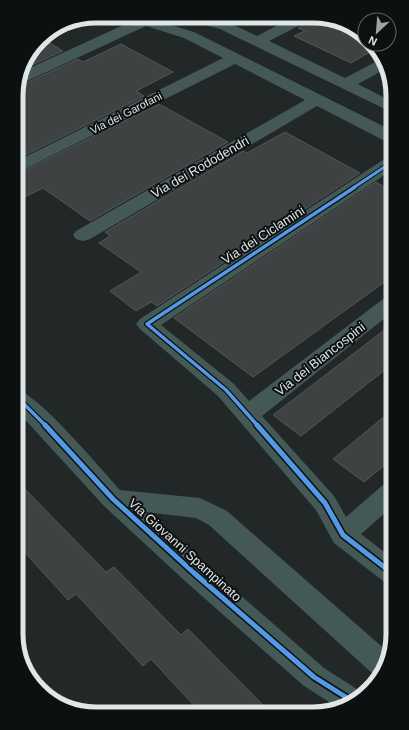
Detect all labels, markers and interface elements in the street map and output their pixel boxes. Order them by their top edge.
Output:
north arrow [357,12,397,52]
text: N [366,34,379,48]
street label: Via dei Garofani [88,90,164,136]
street label: Via dei Rododendri [148,133,252,201]
street label: Via dei Ciclamini [219,203,307,267]
street label: Via dei Biancospini [272,319,368,399]
street label: Via Giovanni Spampinato [126,495,244,605]

